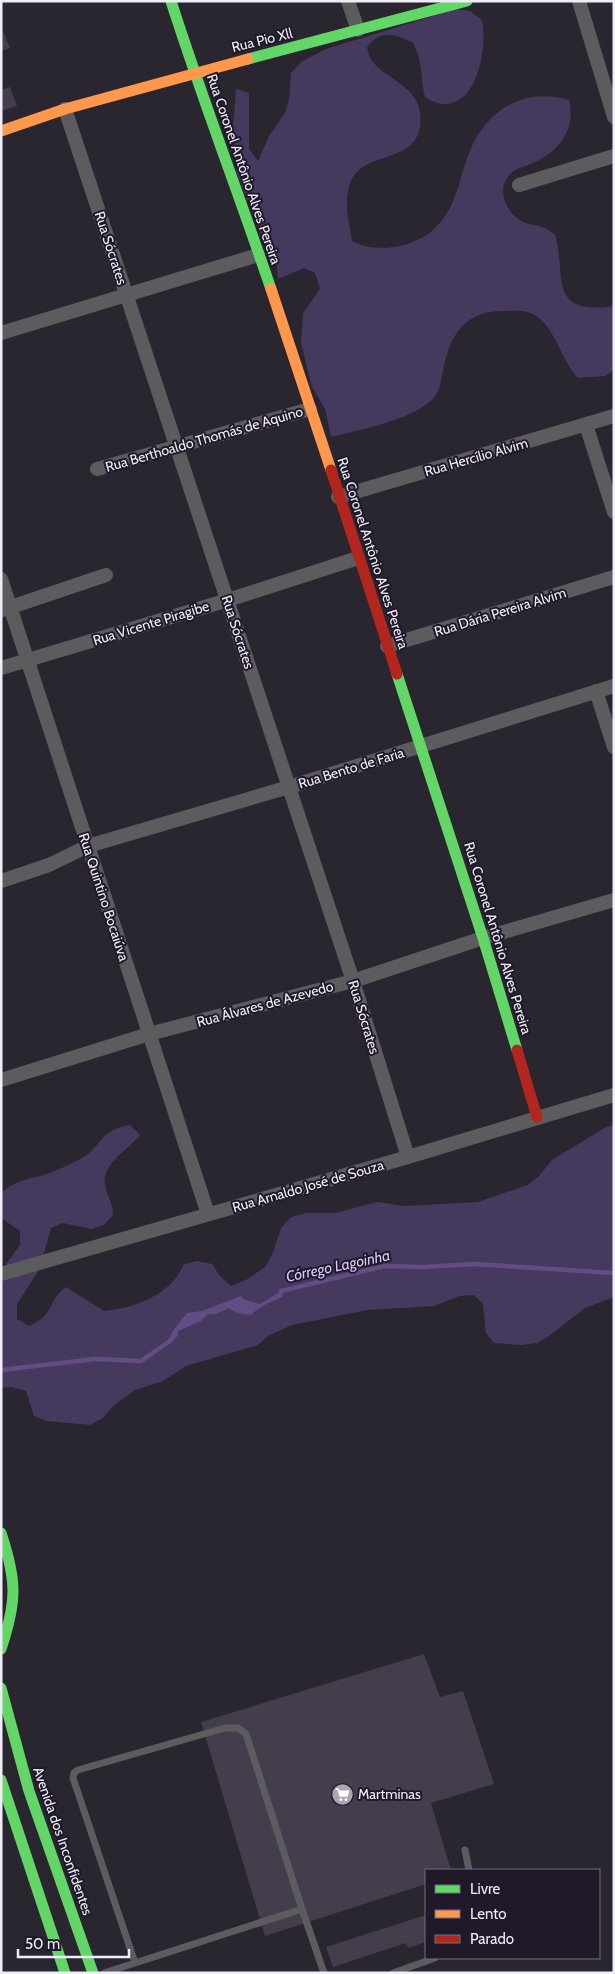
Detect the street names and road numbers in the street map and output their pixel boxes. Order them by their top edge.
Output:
street label: Rua Pio Xll [230,24,295,56]
street label: Rua Coronel Antônio Alves Pereira [203,71,285,267]
street label: Rua Sócrates [91,209,131,287]
street label: Rua Berthoaldo Thomás de Aquino [103,402,305,476]
street label: Rua Hercílio Alvim [422,434,530,480]
street label: Rua Coronel Antônio Alves Pereira [333,455,413,651]
street label: Rua Dária Pereira Alvim [432,583,568,641]
street label: Rua Sócrates [218,593,258,671]
street label: Rua Vicente Piragibe [91,597,211,649]
street label: Rua Bento de Faria [296,743,406,793]
street label: Rua Quintino Bocaiúva [75,831,133,964]
street label: Rua Coronel Antônio Alves Pereira [460,840,536,1037]
street label: Rua Álvares de Azevedo [195,977,336,1031]
street label: Rua Sócrates [344,978,384,1056]
street label: Rua Arnaldo José de Souza [230,1156,386,1216]
street label: Avenida dos Inconfidentes [29,1764,97,1918]

